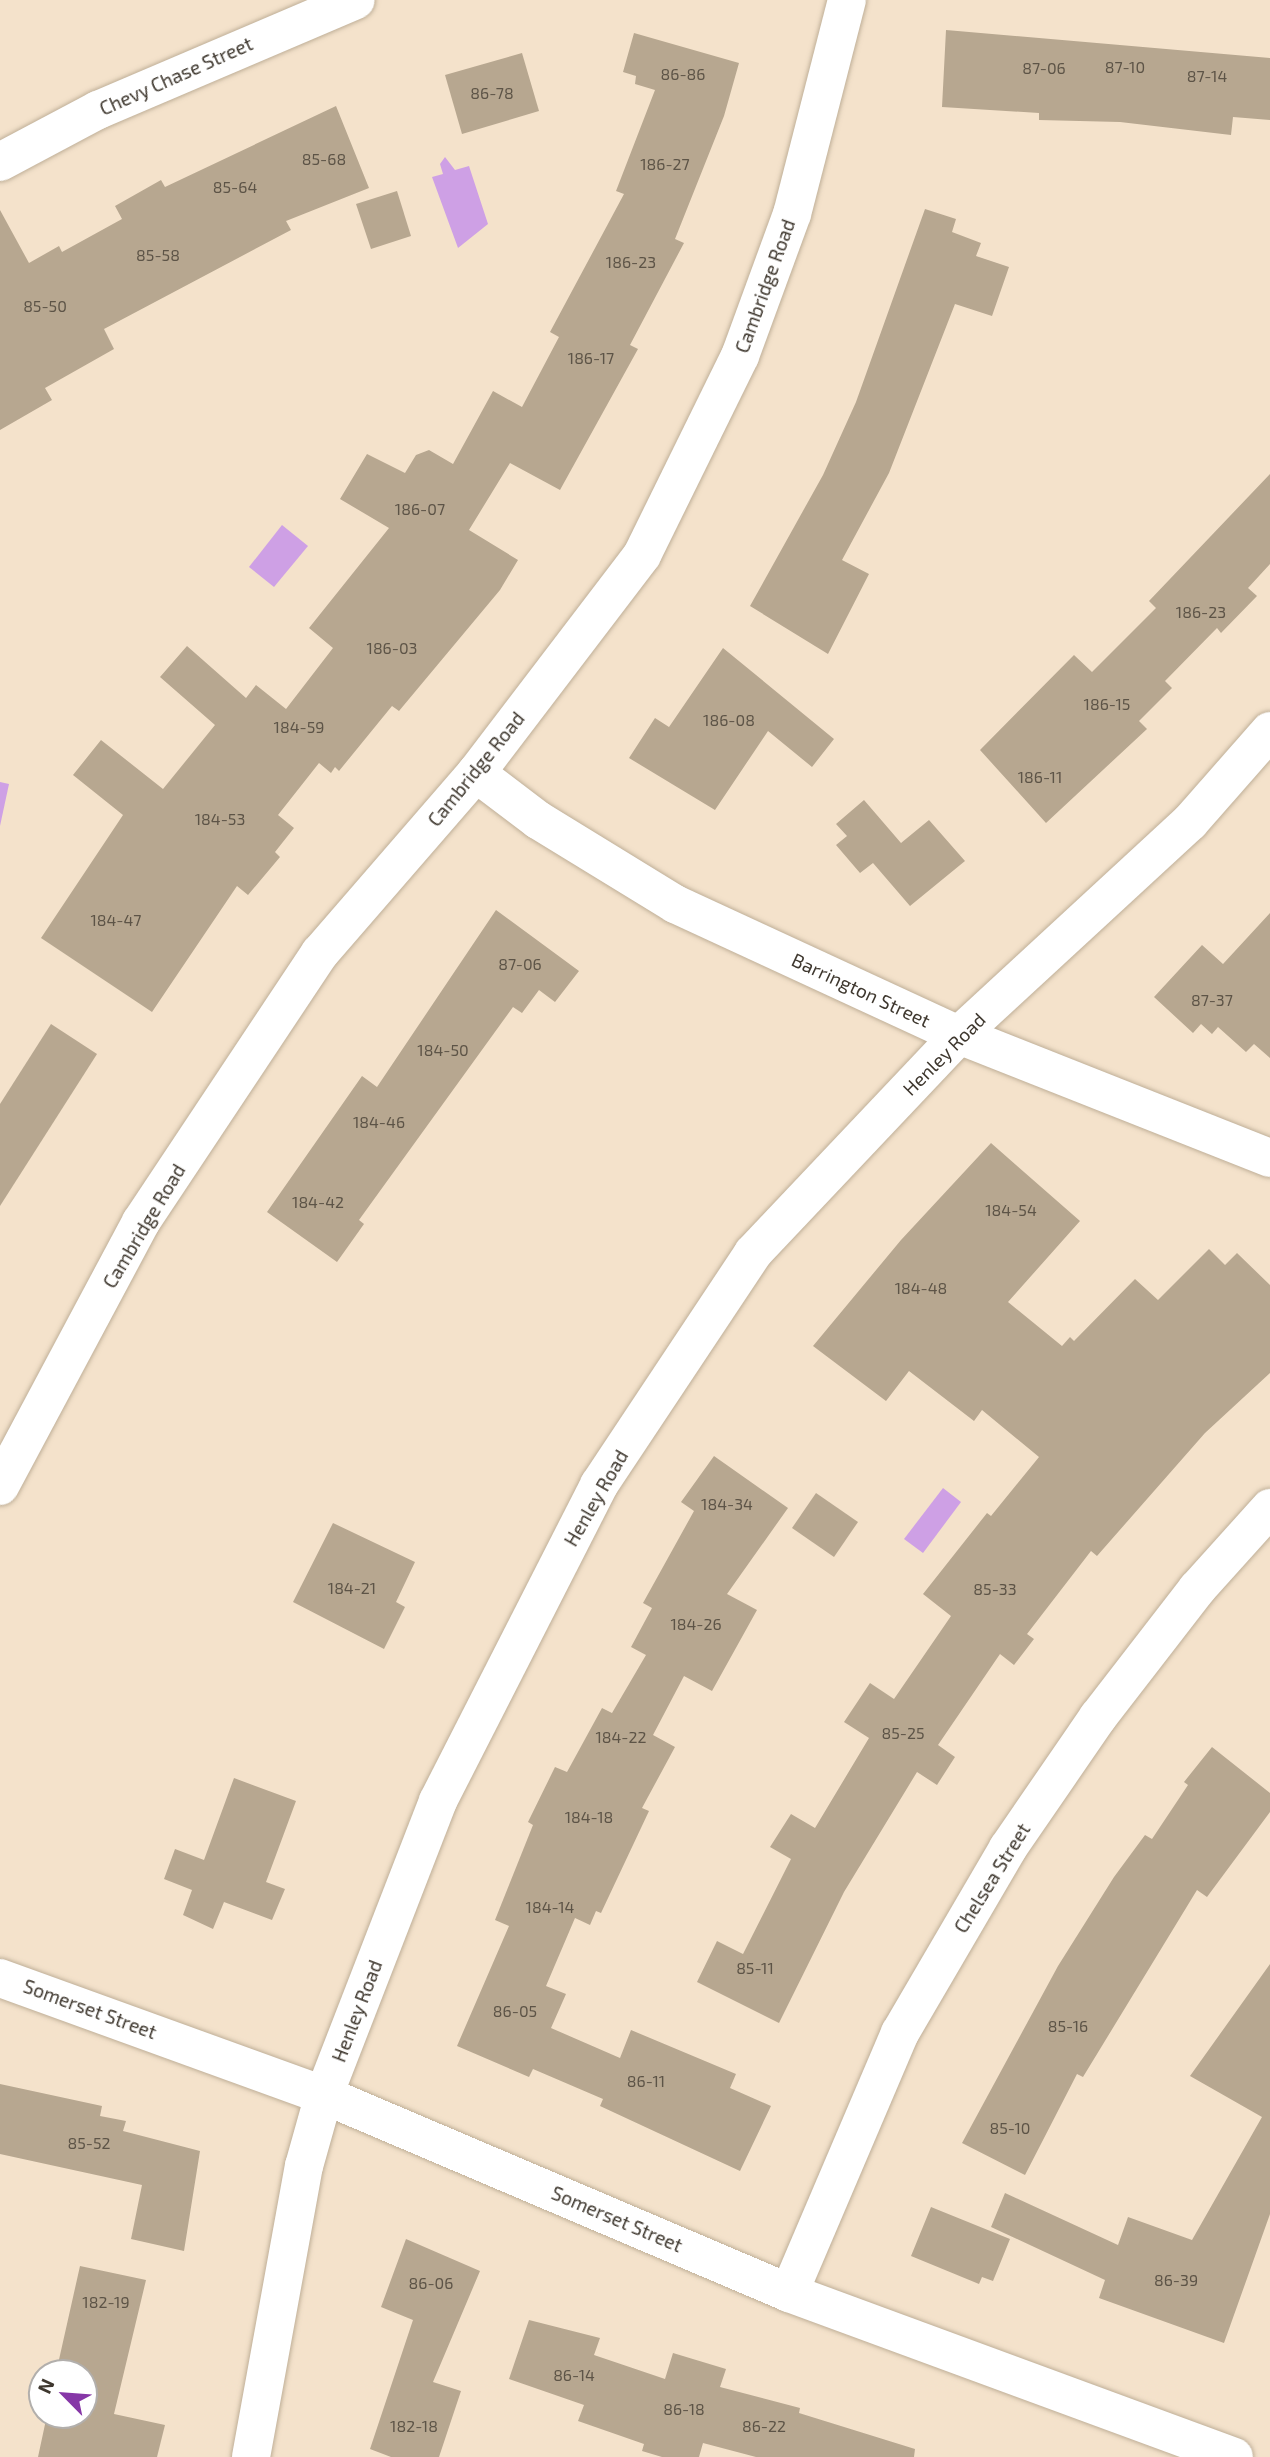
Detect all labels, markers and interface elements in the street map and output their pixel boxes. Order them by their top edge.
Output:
street label: Chevy Chase Street [96,32,256,120]
house number: 87-10 [1105,57,1145,77]
house number: 87-06 [1022,58,1066,78]
house number: 86-86 [661,64,705,84]
house number: 87-14 [1187,66,1227,86]
house number: 86-78 [470,83,514,103]
house number: 85-68 [302,149,346,169]
house number: 186-27 [640,154,690,174]
house number: 85-64 [213,177,257,197]
street label: Cambridge Road [730,216,800,356]
house number: 85-58 [136,245,180,265]
house number: 186-23 [606,252,656,272]
house number: 85-50 [23,296,67,316]
house number: 186-17 [568,348,614,368]
house number: 186-07 [395,499,445,519]
house number: 186-23 [1176,602,1226,622]
house number: 186-03 [367,638,417,658]
house number: 186-15 [1084,694,1130,714]
street label: Cambridge Road [423,707,529,831]
house number: 186-08 [703,710,755,730]
house number: 184-59 [274,717,324,737]
house number: 186-11 [1018,767,1062,787]
house number: 184-53 [195,809,245,829]
house number: 184-47 [90,910,142,930]
street label: Barrington Street [788,948,934,1032]
house number: 87-06 [498,954,542,974]
house number: 87-37 [1191,990,1233,1010]
street label: Henley Road [898,1008,990,1100]
house number: 184-50 [417,1040,469,1060]
house number: 184-46 [353,1112,405,1132]
street label: Cambridge Road [98,1160,190,1292]
house number: 184-42 [292,1192,344,1212]
house number: 184-54 [985,1200,1037,1220]
house number: 184-48 [895,1278,947,1298]
street label: Henley Road [559,1446,633,1550]
house number: 184-34 [701,1494,753,1514]
house number: 184-21 [328,1578,376,1598]
house number: 85-33 [973,1579,1017,1599]
house number: 184-26 [670,1614,722,1634]
house number: 85-25 [881,1723,925,1743]
house number: 184-22 [595,1727,647,1747]
house number: 184-18 [565,1807,613,1827]
street label: Chelsea Street [949,1819,1035,1937]
house number: 184-14 [526,1897,574,1917]
street label: Henley Road [327,1957,387,2065]
house number: 85-11 [736,1958,774,1978]
street label: Somerset Street [20,1974,160,2044]
house number: 86-05 [493,2001,537,2021]
house number: 85-16 [1048,2016,1088,2036]
house number: 86-11 [627,2071,665,2091]
house number: 85-10 [990,2118,1030,2138]
house number: 85-52 [67,2133,111,2153]
street label: Somerset Street [548,2181,686,2257]
house number: 86-39 [1154,2270,1198,2290]
house number: 86-06 [409,2273,453,2293]
house number: 182-19 [82,2292,130,2312]
north arrow [28,2359,98,2429]
house number: 86-14 [553,2365,595,2385]
text: N [32,2375,59,2397]
house number: 86-18 [663,2399,705,2419]
house number: 182-18 [390,2416,438,2436]
house number: 86-22 [742,2416,786,2436]

